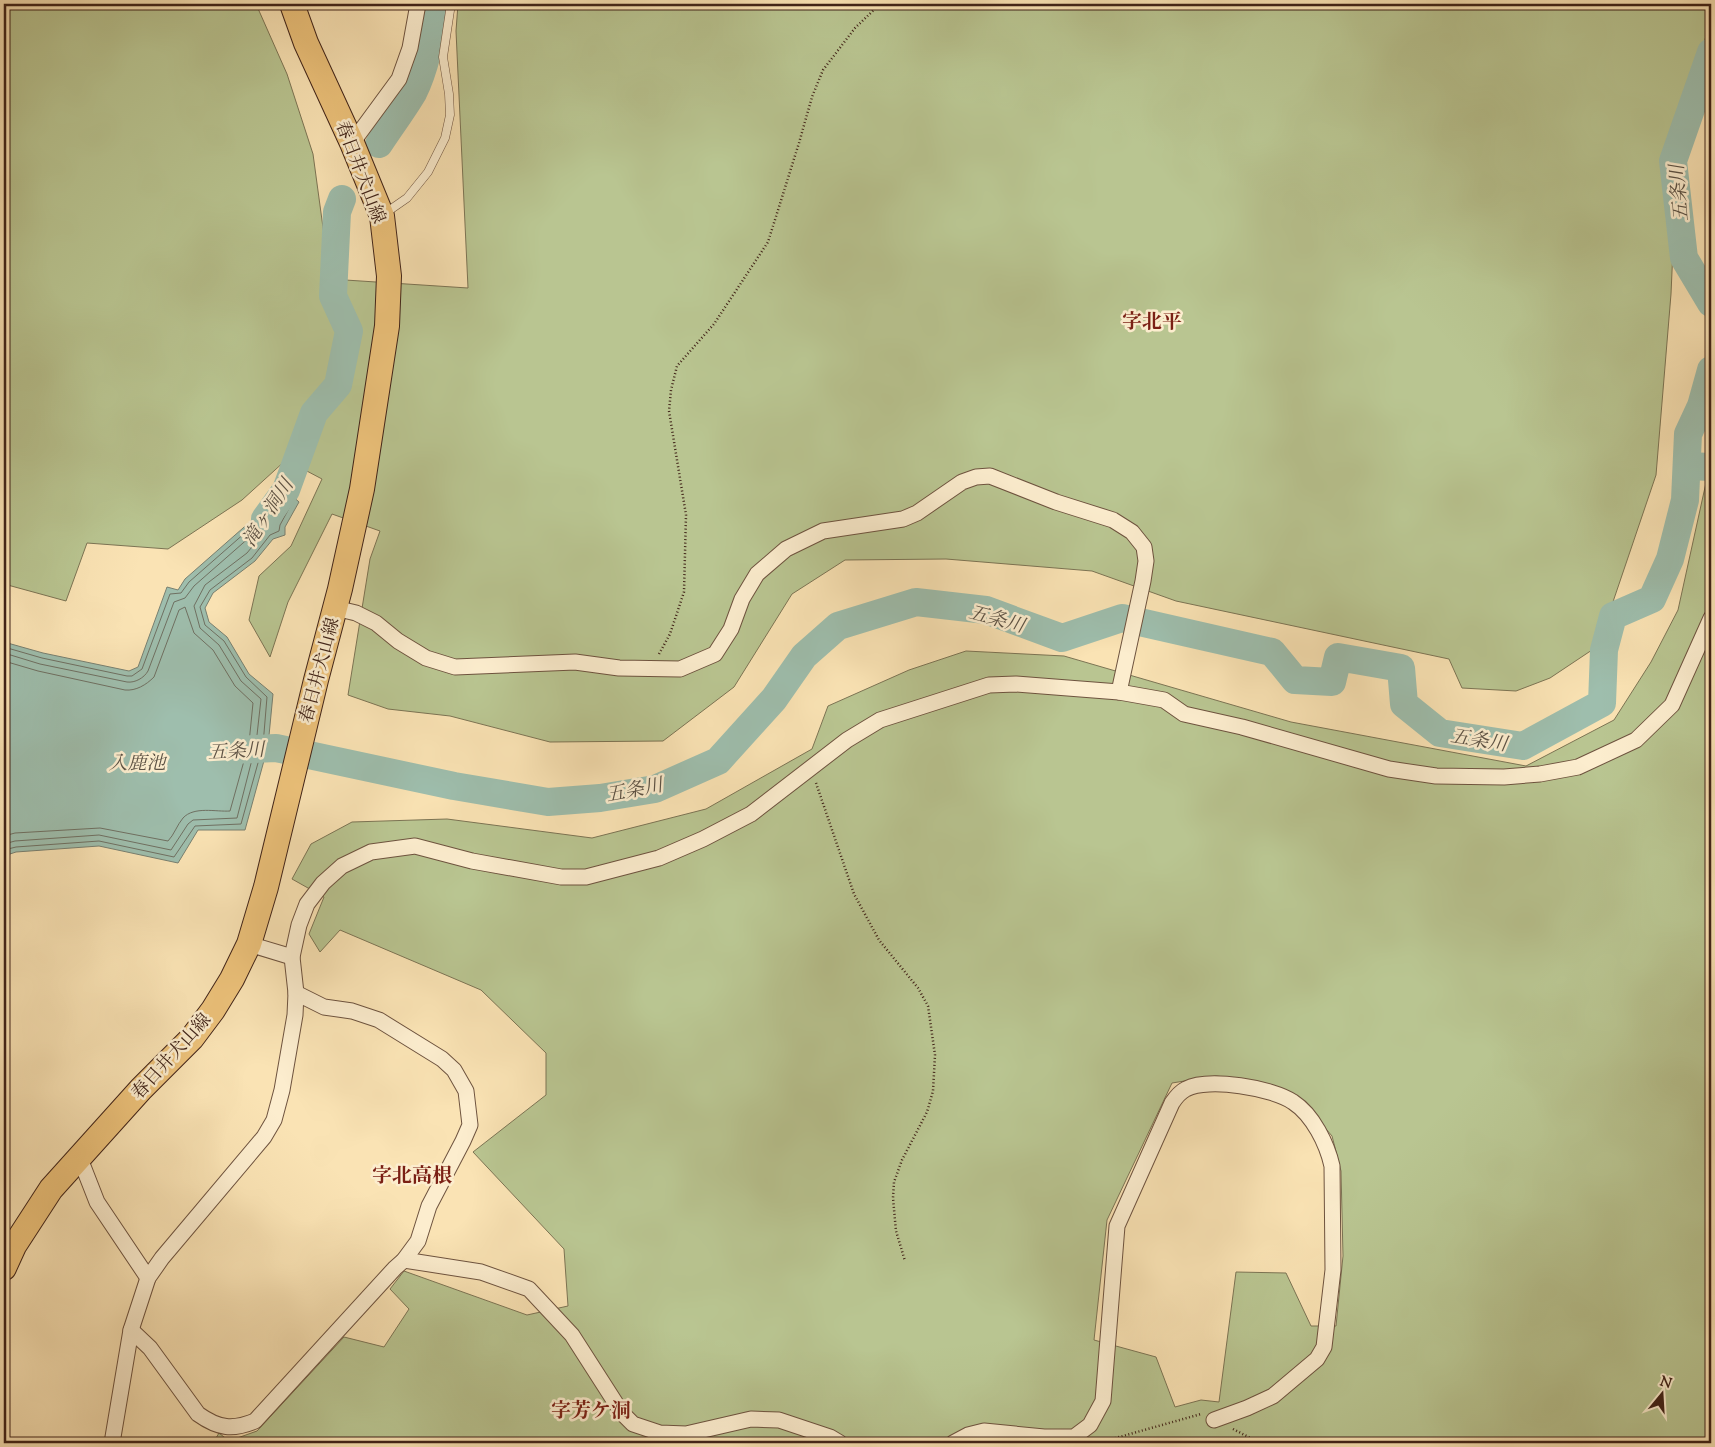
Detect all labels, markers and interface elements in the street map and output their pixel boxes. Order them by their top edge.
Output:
street label: 春日井犬山線 [328,118,391,228]
water label: 五条川 [1664,161,1696,222]
district label: 字北平 [1122,309,1182,338]
water label: 滝ヶ洞川 [237,472,302,553]
water label: 五条川 [965,600,1029,641]
street label: 春日井犬山線 [294,615,347,726]
water label: 五条川 [1448,724,1511,760]
water label: 五条川 [207,737,267,767]
water label: 入鹿池 [108,751,167,778]
water label: 五条川 [604,772,667,810]
street label: 春日井犬山線 [127,1009,218,1106]
district label: 字北高根 [372,1163,452,1192]
north arrow [1638,1370,1688,1420]
text: N [1657,1372,1674,1395]
district label: 字芳ケ洞 [551,1398,631,1427]

